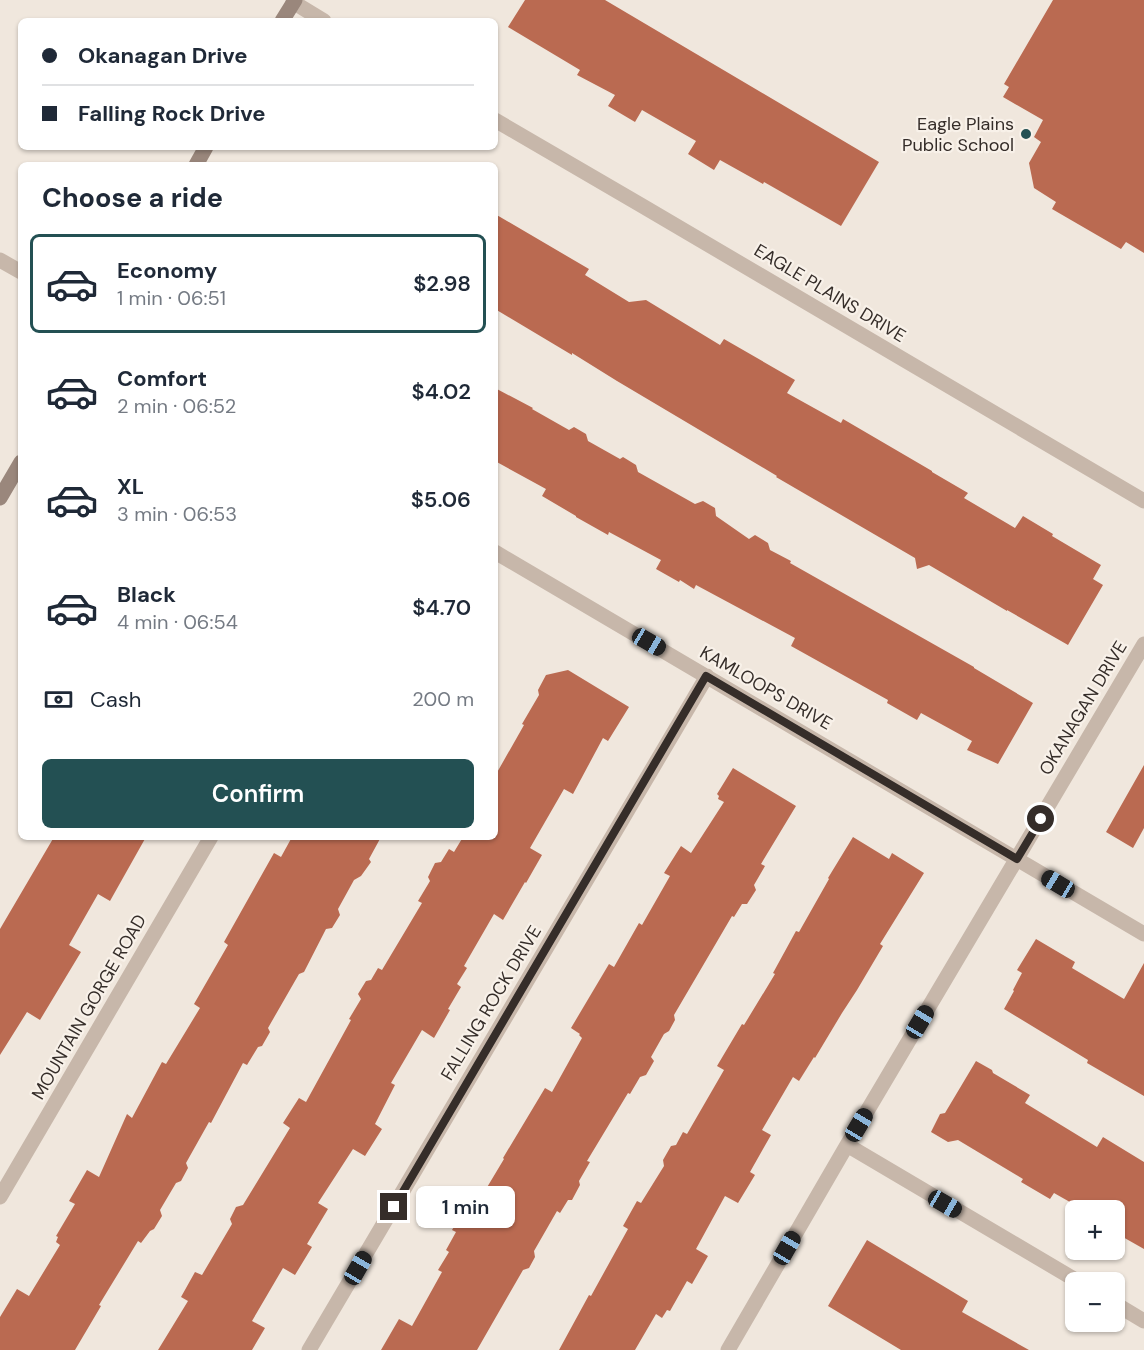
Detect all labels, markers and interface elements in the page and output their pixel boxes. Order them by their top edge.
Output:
text: Okanagan Drive [78,41,247,70]
text: Falling Rock Drive [78,99,265,128]
place label: Eagle Plains Public School [902,112,1014,157]
marker: Eagle Plains Public School [1019,127,1033,141]
text: Choose a ride [42,180,223,215]
street label: EAGLE PLAINS DRIVE [750,238,910,348]
text: Economy [117,256,217,285]
icon: car [45,257,99,311]
text: $2.98 [413,269,471,298]
text: 1 min · 06:51 [117,285,226,311]
text: Comfort [117,364,207,393]
icon: car [45,365,99,419]
text: $4.02 [412,377,471,406]
text: 2 min · 06:52 [117,393,236,419]
text: XL [117,472,144,501]
icon: car [45,473,99,527]
text: $5.06 [411,485,471,514]
text: 3 min · 06:53 [117,501,237,527]
text: Black [117,580,176,609]
icon: car [45,581,99,635]
text: $4.70 [412,593,471,622]
text: 4 min · 06:54 [117,609,238,635]
car [629,625,669,659]
street label: OKANAGAN DRIVE [1033,637,1133,779]
street label: KAMLOOPS DRIVE [696,640,836,736]
icon: cash [42,683,75,716]
text: Cash [90,685,141,714]
text: 200 m [412,686,474,712]
button: Confirm [42,759,474,828]
route start [1027,805,1054,832]
car [1038,867,1078,901]
street label: MOUNTAIN GORGE ROAD [26,910,152,1104]
street label: FALLING ROCK DRIVE [435,921,547,1085]
car [903,1002,937,1042]
car [842,1105,876,1145]
callout: 1 min [415,1186,514,1228]
car [925,1187,965,1221]
route end [380,1193,407,1220]
text: 1 min [442,1194,489,1220]
map controls [1065,1200,1125,1332]
button: + [1065,1200,1125,1260]
car [770,1228,804,1268]
car [341,1248,375,1288]
button: − [1065,1272,1125,1332]

